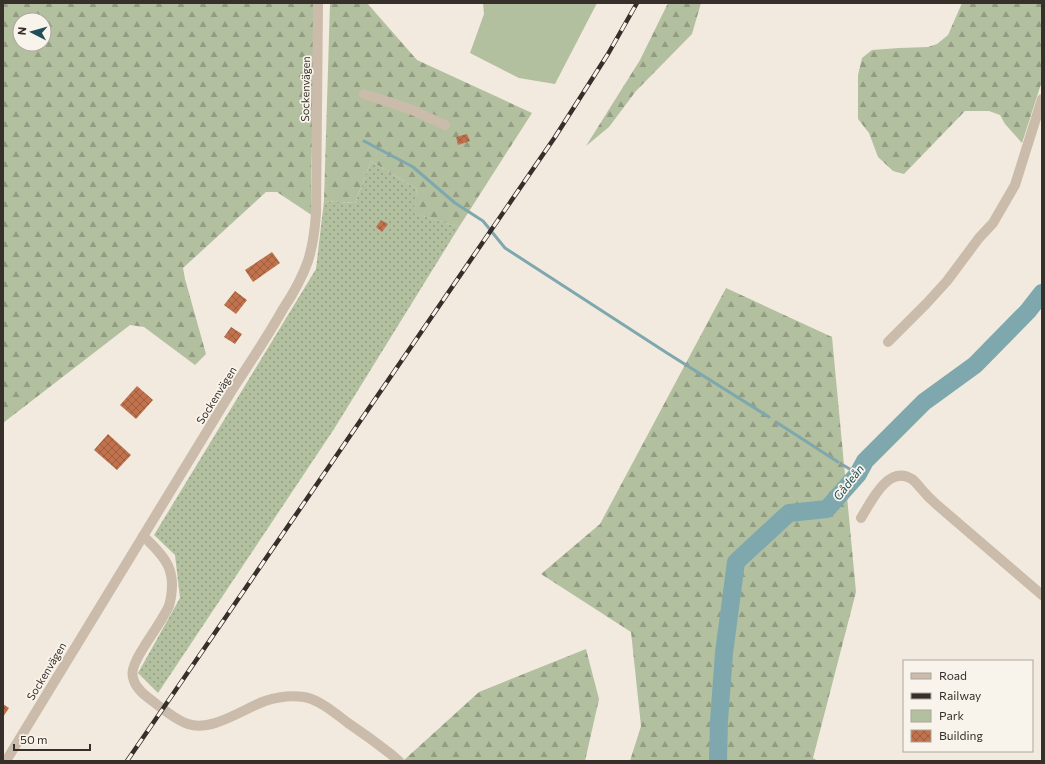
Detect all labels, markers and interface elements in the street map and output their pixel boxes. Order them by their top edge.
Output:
north arrow [12,12,52,52]
text: N [15,26,28,36]
street label: Sockenvägen [298,56,312,122]
street label: Sockenvägen [193,364,239,426]
water label: Gådeån [830,461,866,503]
street label: Sockenvägen [24,640,68,702]
legend [903,660,1033,752]
text: Road [939,668,967,682]
text: Railway [939,688,981,702]
text: Park [939,708,965,722]
scale bar [14,726,90,752]
text: Building [939,728,983,742]
text: 50 m [20,732,48,746]

